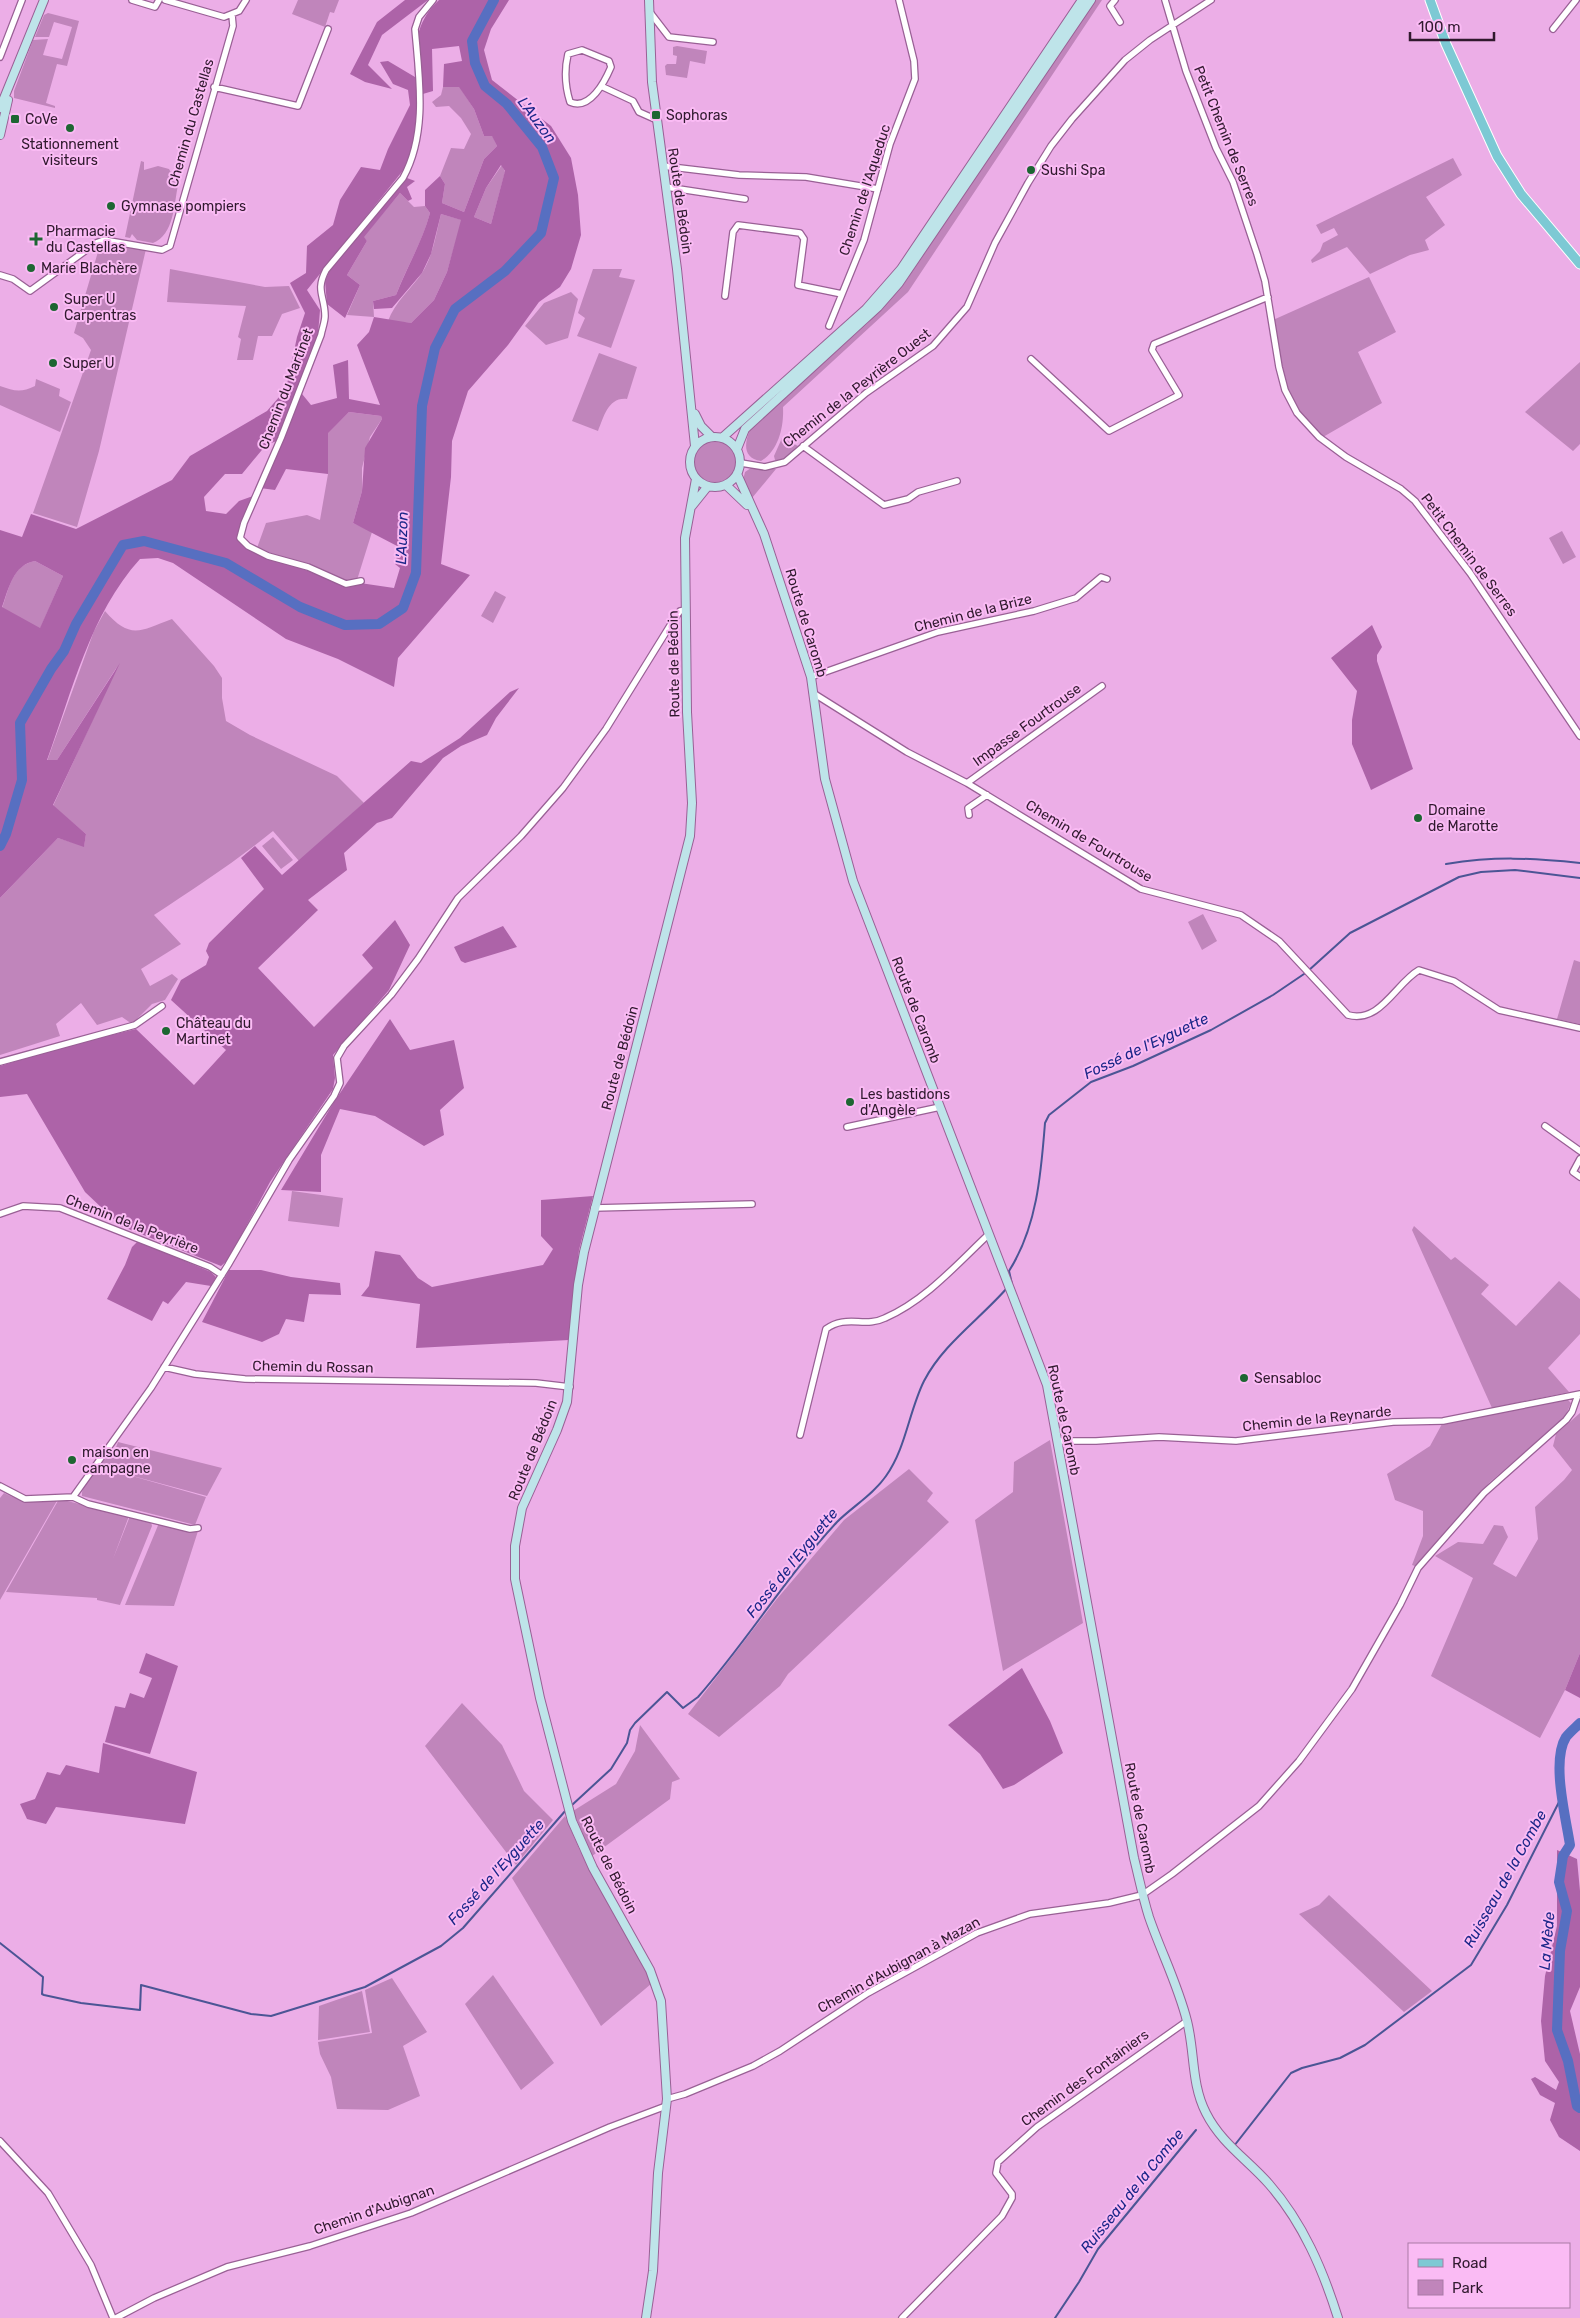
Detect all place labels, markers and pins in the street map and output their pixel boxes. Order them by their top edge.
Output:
place label: Sophoras [666,107,728,124]
marker: Sophoras [650,109,662,121]
place label: CoVe [25,111,58,128]
marker: CoVe [9,113,21,125]
marker: Stationnement visiteurs [64,122,76,134]
place label: Stationnement visiteurs [21,136,119,169]
place label: Sushi Spa [1041,162,1105,179]
marker: Sushi Spa [1025,164,1037,176]
place label: Gymnase pompiers [121,198,246,215]
marker: Gymnase pompiers [105,200,117,212]
place label: Pharmacie du Castellas [46,223,125,256]
marker: Pharmacie du Castellas [30,233,42,245]
place label: Marie Blachère [41,260,138,277]
marker: Marie Blachère [25,262,37,274]
place label: Super U Carpentras [64,291,137,324]
marker: Super U Carpentras [48,301,60,313]
place label: Super U [63,355,115,372]
marker: Super U [47,357,59,369]
place label: Domaine de Marotte [1428,802,1499,835]
marker: Domaine de Marotte [1412,812,1424,824]
place label: Château du Martinet [176,1015,251,1048]
marker: Château du Martinet [160,1025,172,1037]
place label: Les bastidons d'Angèle [860,1086,950,1119]
marker: Les bastidons d'Angèle [844,1096,856,1108]
place label: Sensabloc [1254,1370,1322,1387]
marker: Sensabloc [1238,1372,1250,1384]
place label: maison en campagne [82,1444,151,1477]
marker: maison en campagne [66,1454,78,1466]

